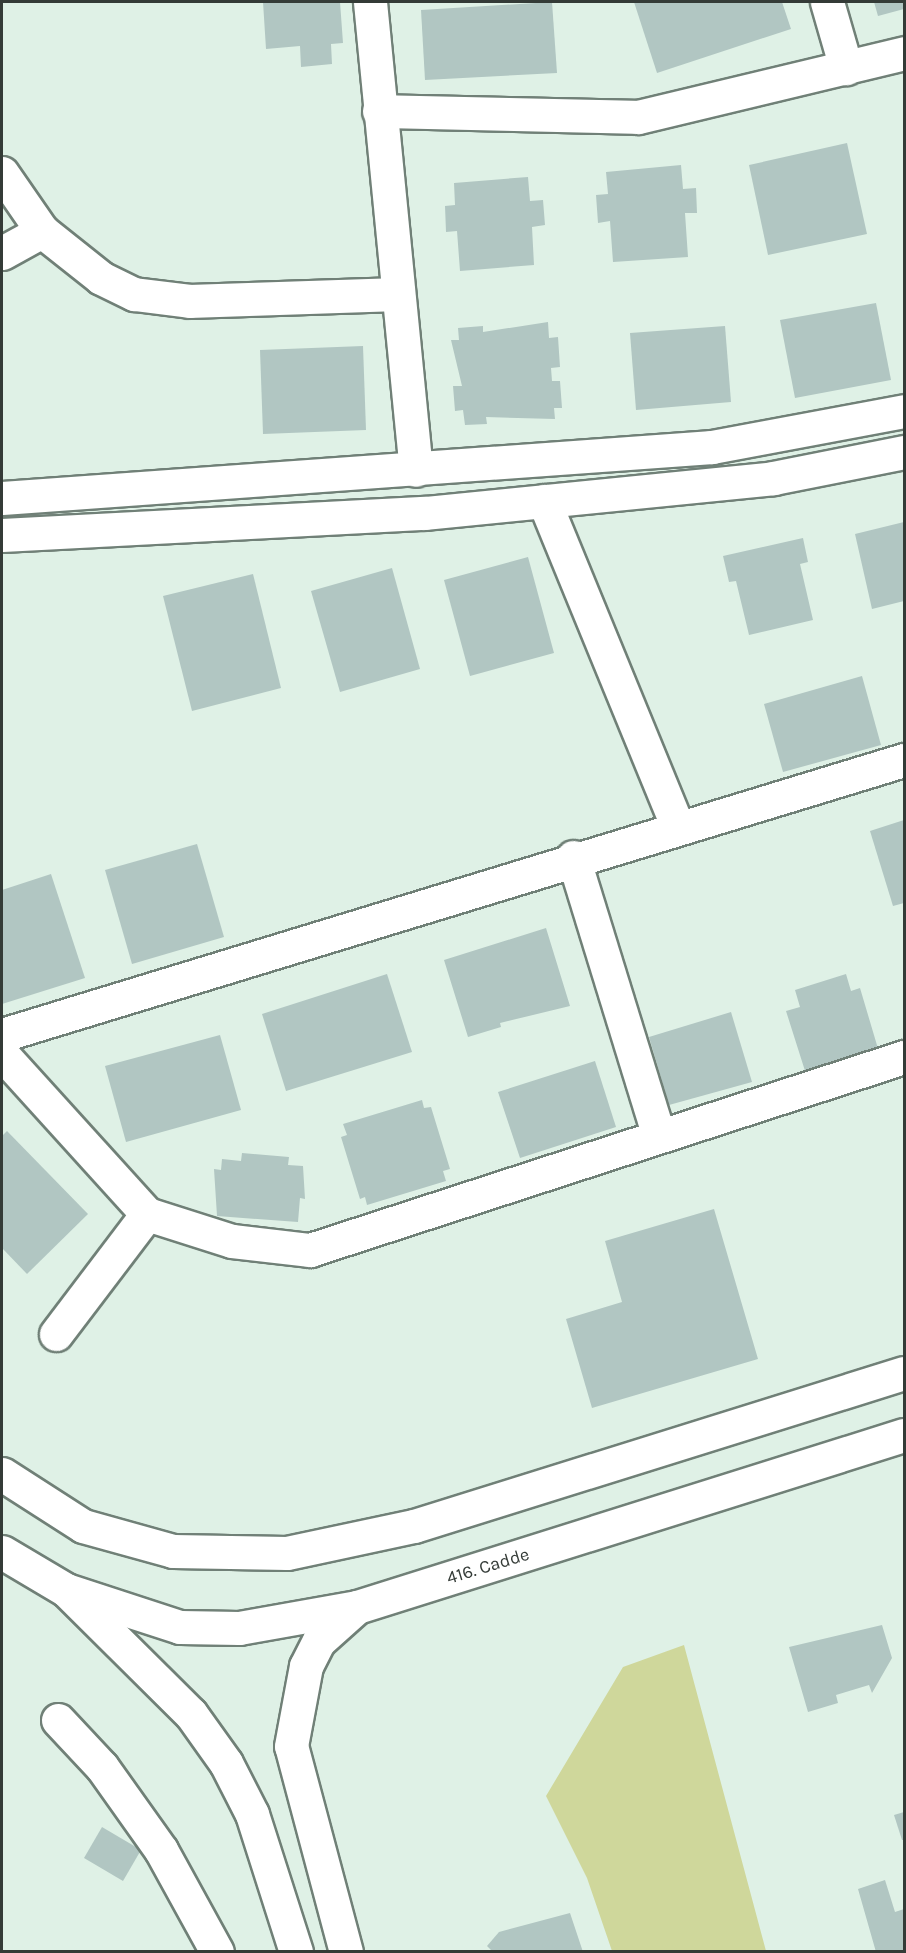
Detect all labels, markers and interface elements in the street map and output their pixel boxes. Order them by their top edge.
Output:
street label: 416. Cadde [444,1543,532,1589]

